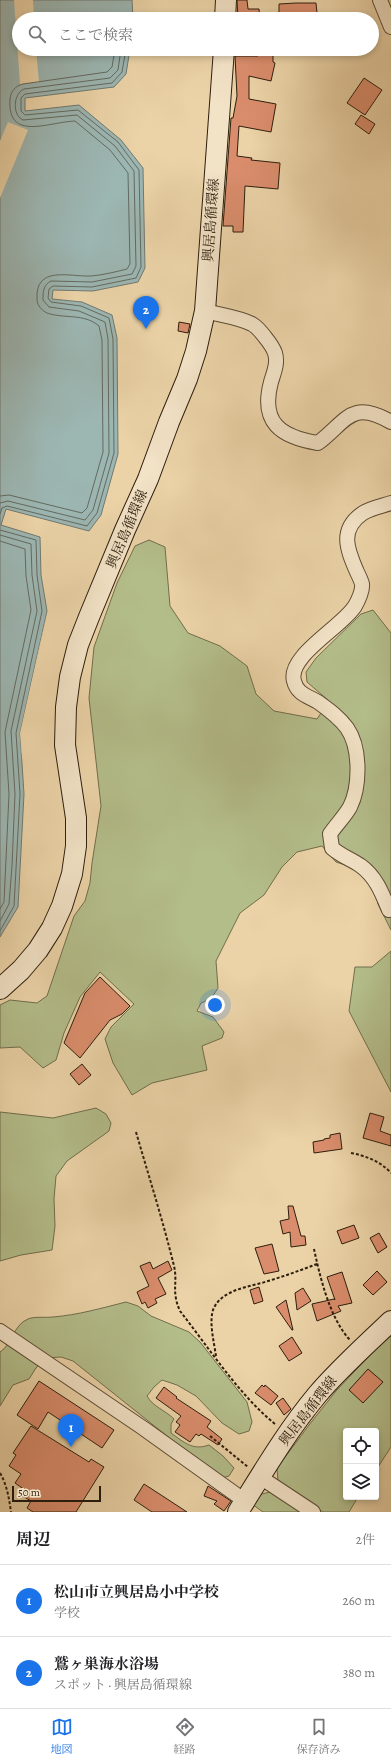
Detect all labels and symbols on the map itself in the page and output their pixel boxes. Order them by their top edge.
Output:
street label: 興居島循環線 [199,177,223,263]
pin: 2 [133,296,159,329]
street label: 興居島循環線 [102,487,152,571]
your location [205,995,225,1015]
street label: 興居島循環線 [275,1372,341,1450]
pin: 1 [58,1414,84,1447]
scale bar [12,1484,101,1503]

